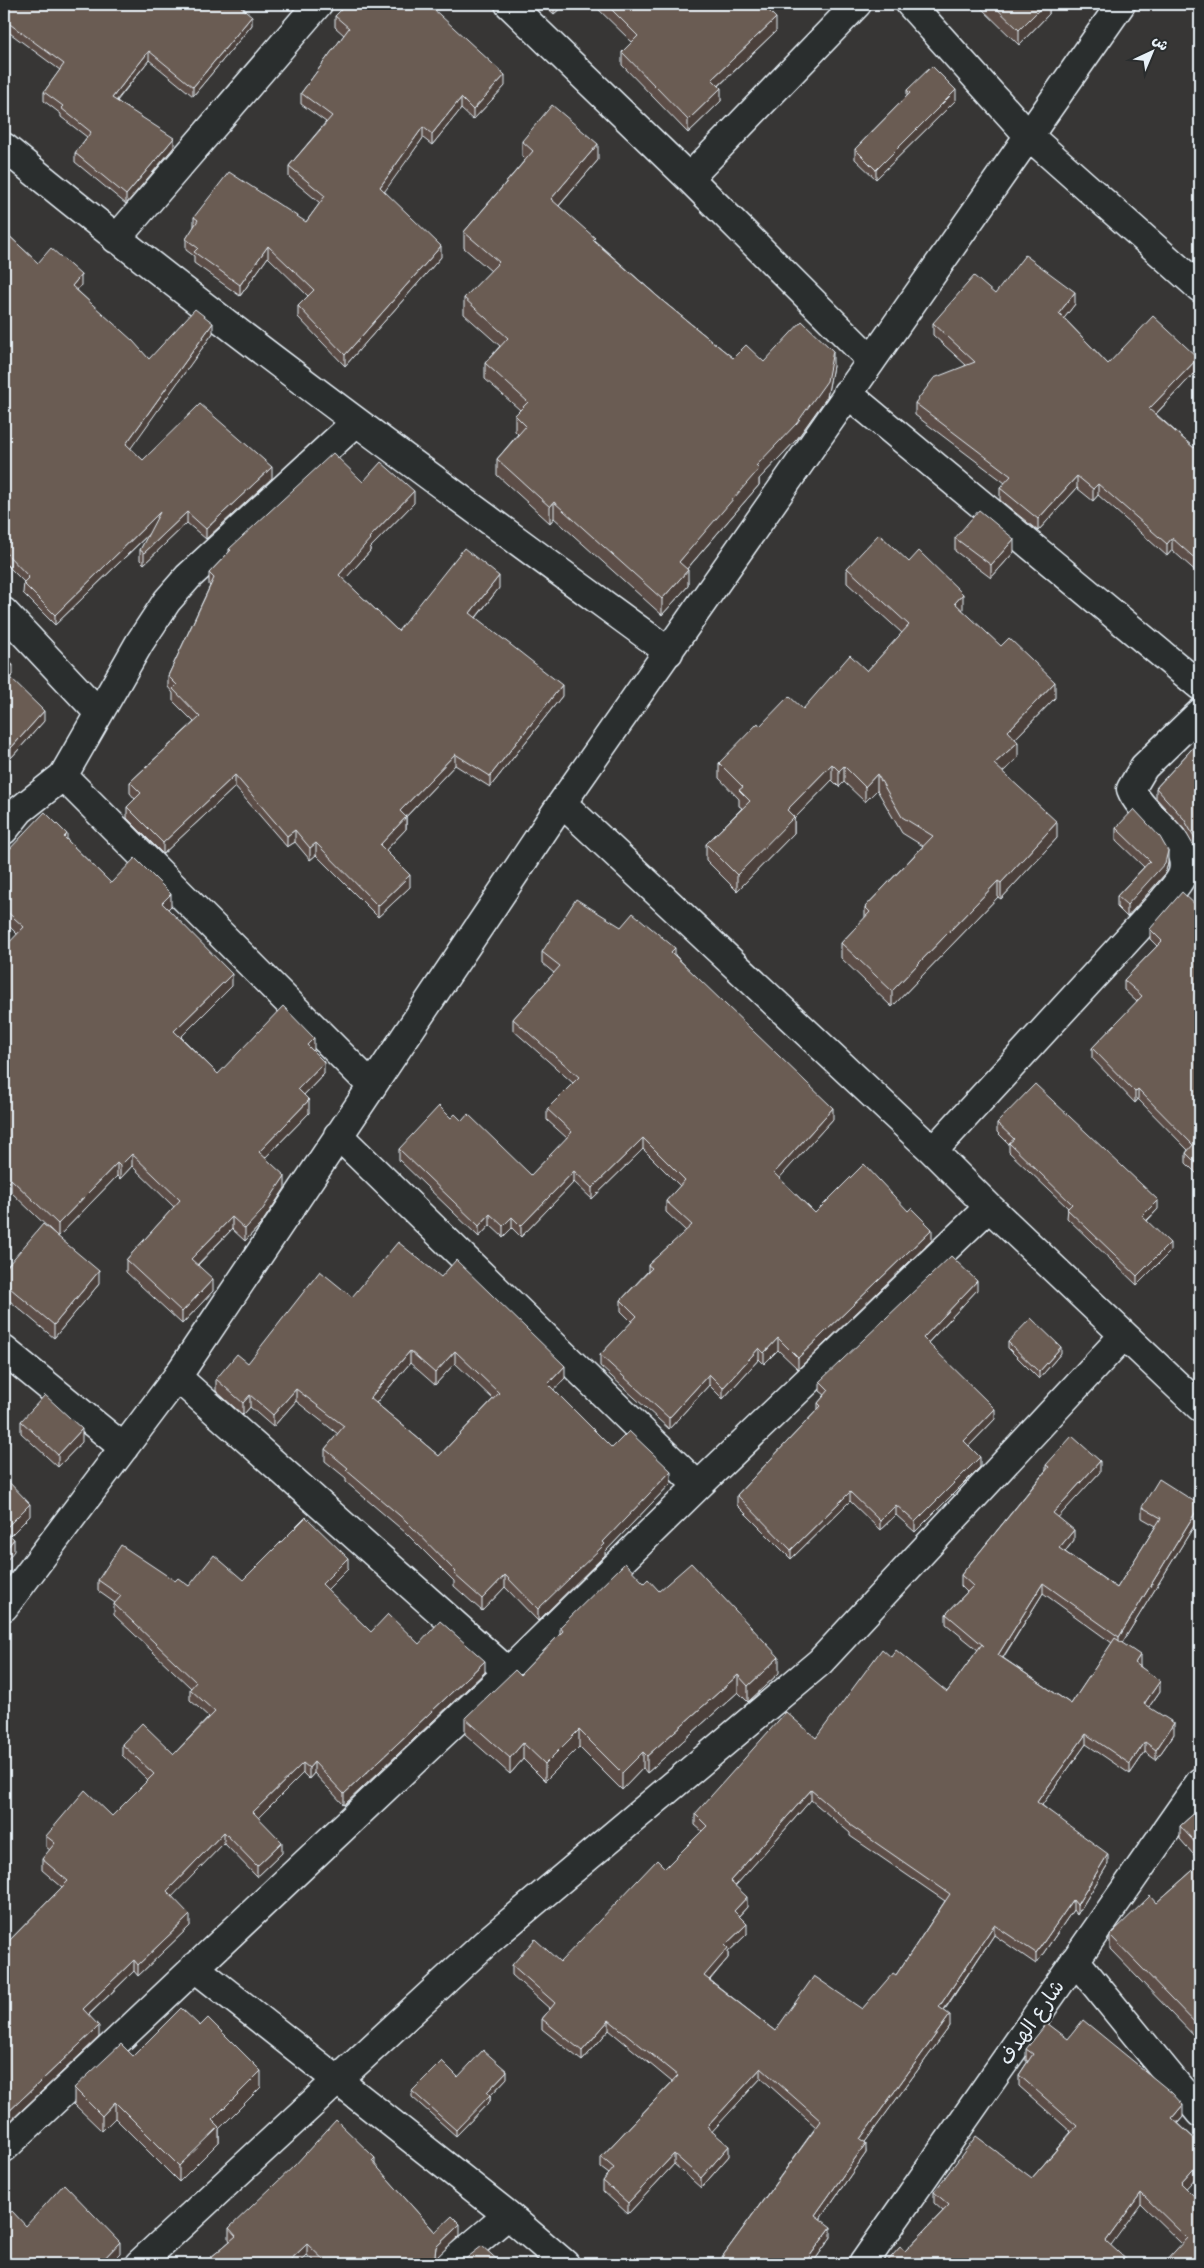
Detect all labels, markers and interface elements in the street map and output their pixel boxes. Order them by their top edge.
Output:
north arrow [1126,28,1176,78]
text: ش [1149,32,1172,54]
street label: شارع الهدف [993,1975,1071,2070]

